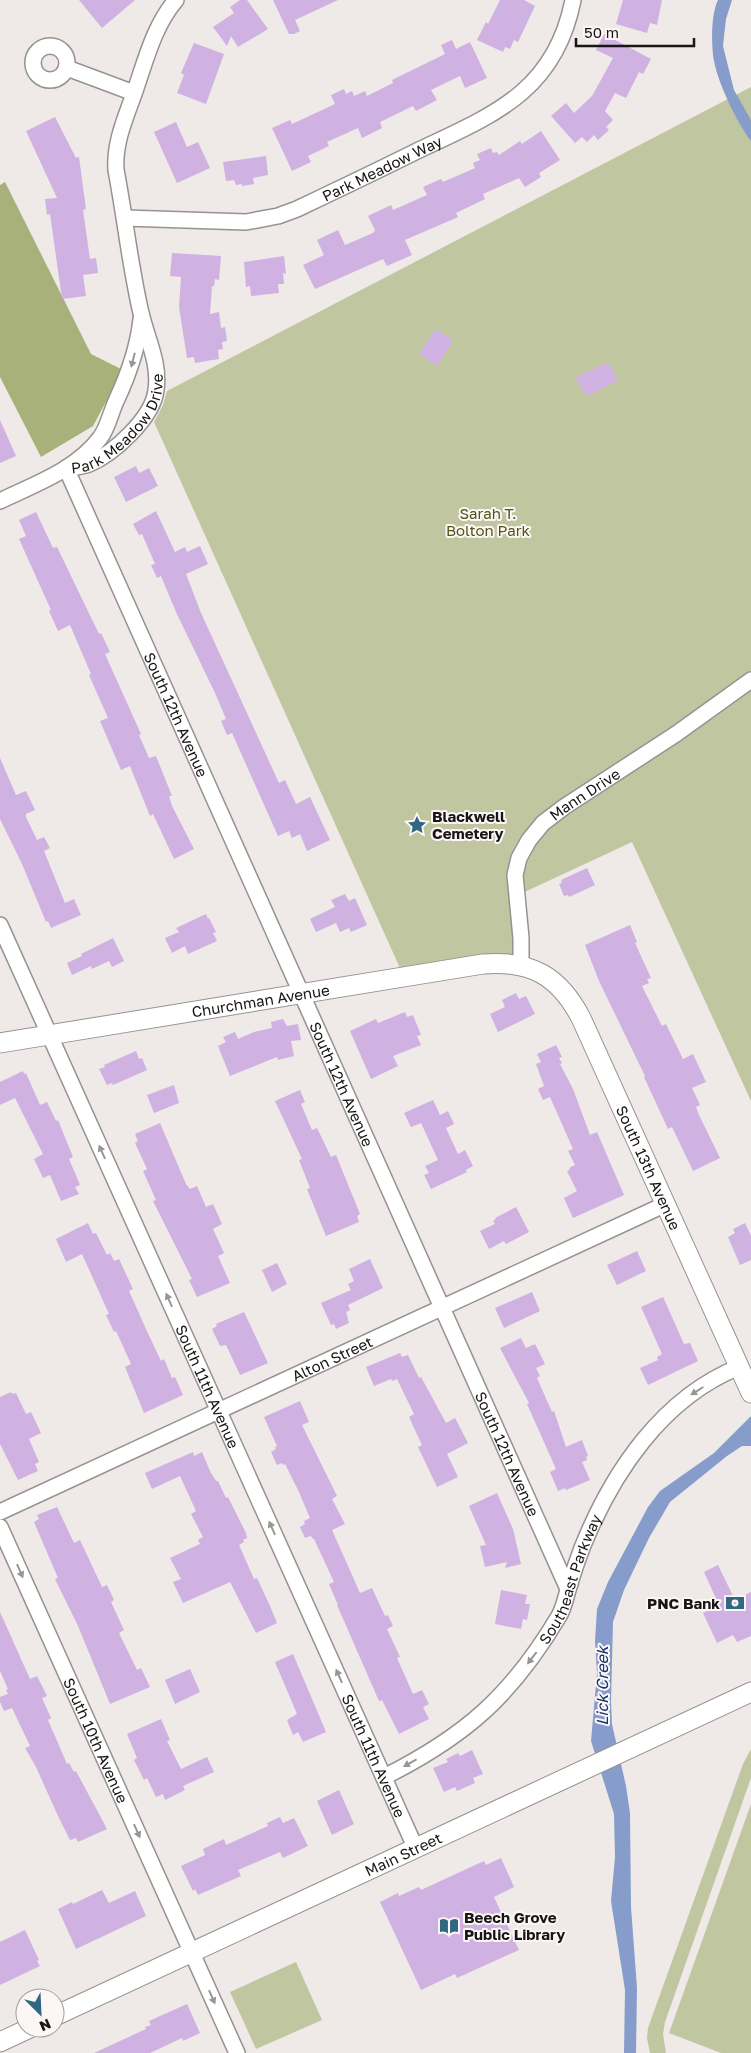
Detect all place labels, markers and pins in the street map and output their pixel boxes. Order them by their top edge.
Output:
place label: Blackwell Cemetery [432,807,505,842]
place icon: Blackwell Cemetery [406,814,428,836]
bank icon: PNC Bank [724,1592,746,1614]
place label: PNC Bank [647,1594,720,1612]
place label: Beech Grove Public Library [464,1908,565,1943]
library icon: Beech Grove Public Library [438,1915,460,1937]

